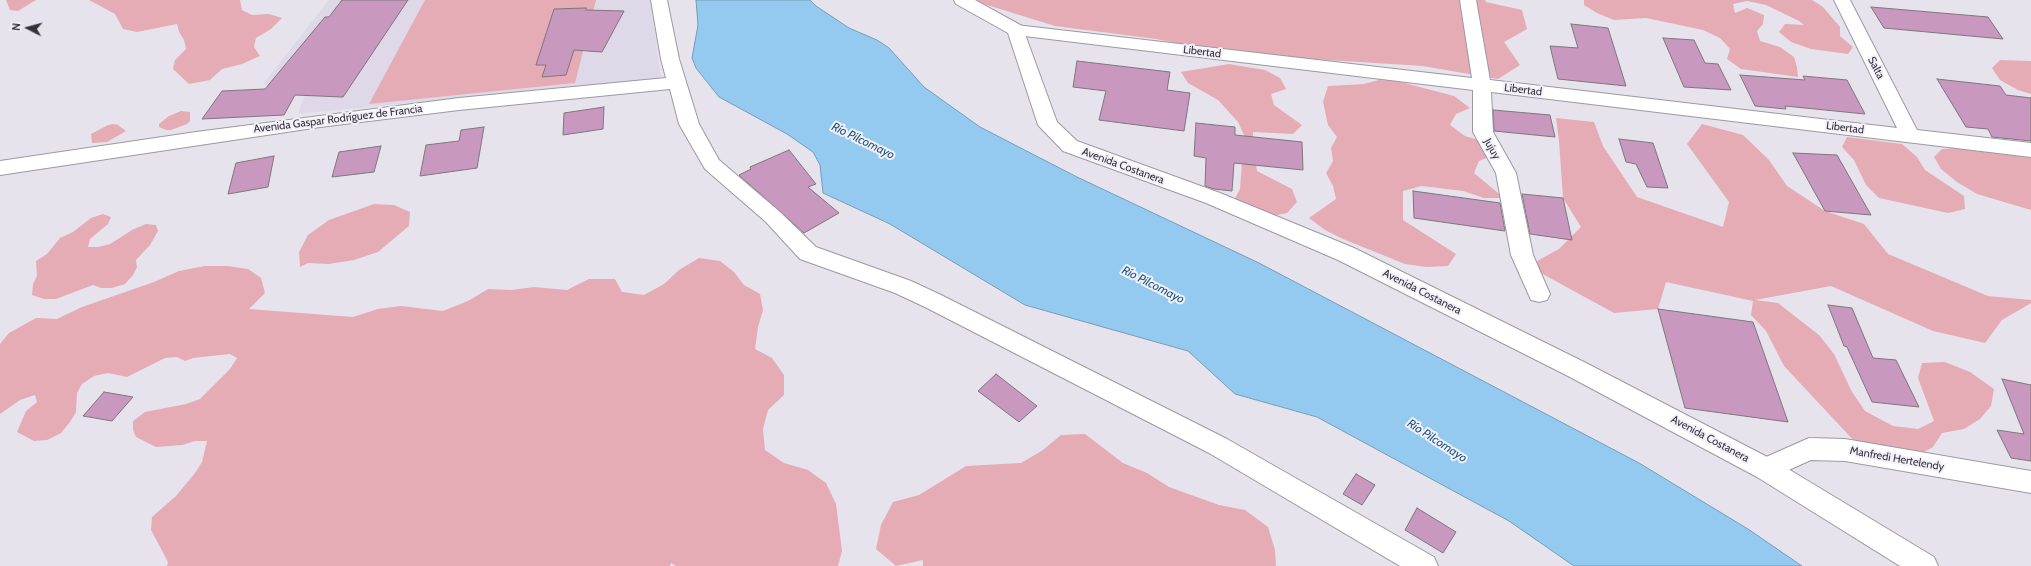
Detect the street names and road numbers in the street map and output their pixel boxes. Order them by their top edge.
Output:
street label: Libertad [1182,43,1222,61]
street label: Salta [1865,55,1887,81]
street label: Libertad [1503,81,1543,99]
street label: Avenida Gaspar Rodríguez de Francia [253,102,423,136]
street label: Libertad [1825,119,1865,137]
street label: Jujuy [1481,136,1503,162]
street label: Avenida Costanera [1080,145,1166,187]
street label: Avenida Costanera [1381,267,1463,317]
street label: Avenida Costanera [1669,413,1751,465]
street label: Manfredi Hertelendy [1849,444,1945,474]

